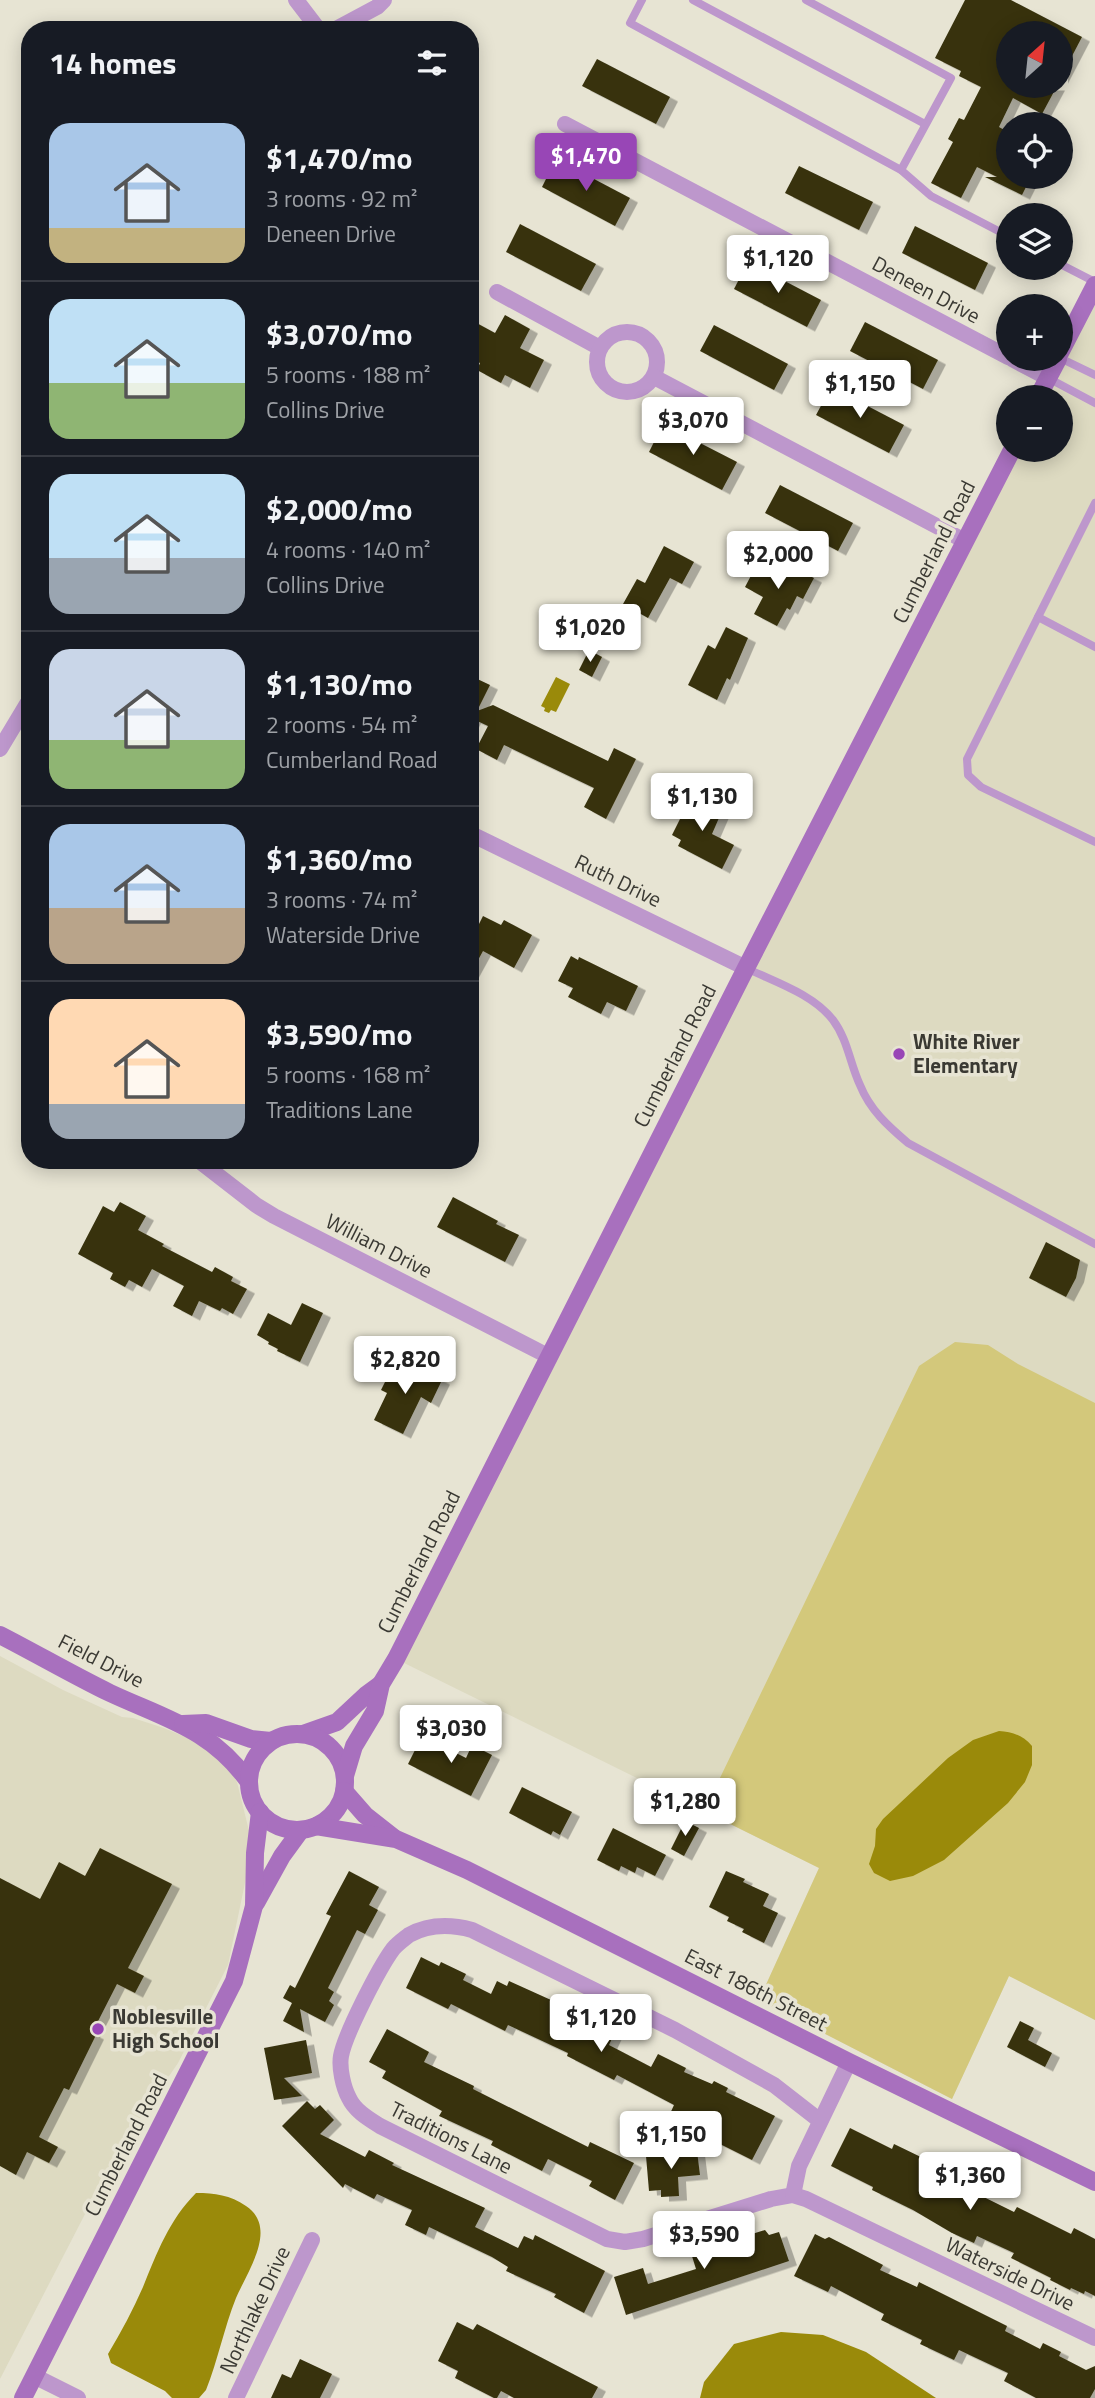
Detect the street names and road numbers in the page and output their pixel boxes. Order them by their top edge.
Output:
street label: Deneen Drive [867,247,986,331]
street label: Cumberland Road [883,474,983,629]
street label: Ruth Drive [570,845,667,915]
street label: Cumberland Road [624,978,724,1133]
street label: William Drive [320,1204,438,1286]
street label: Cumberland Road [368,1484,468,1639]
street label: Field Drive [53,1625,150,1695]
street label: East 186th Street [679,1939,834,2039]
street label: Cumberland Road [75,2067,175,2222]
street label: Traditions Lane [385,2092,518,2182]
street label: Waterside Drive [940,2228,1081,2318]
street label: Northlake Drive [211,2241,298,2379]

